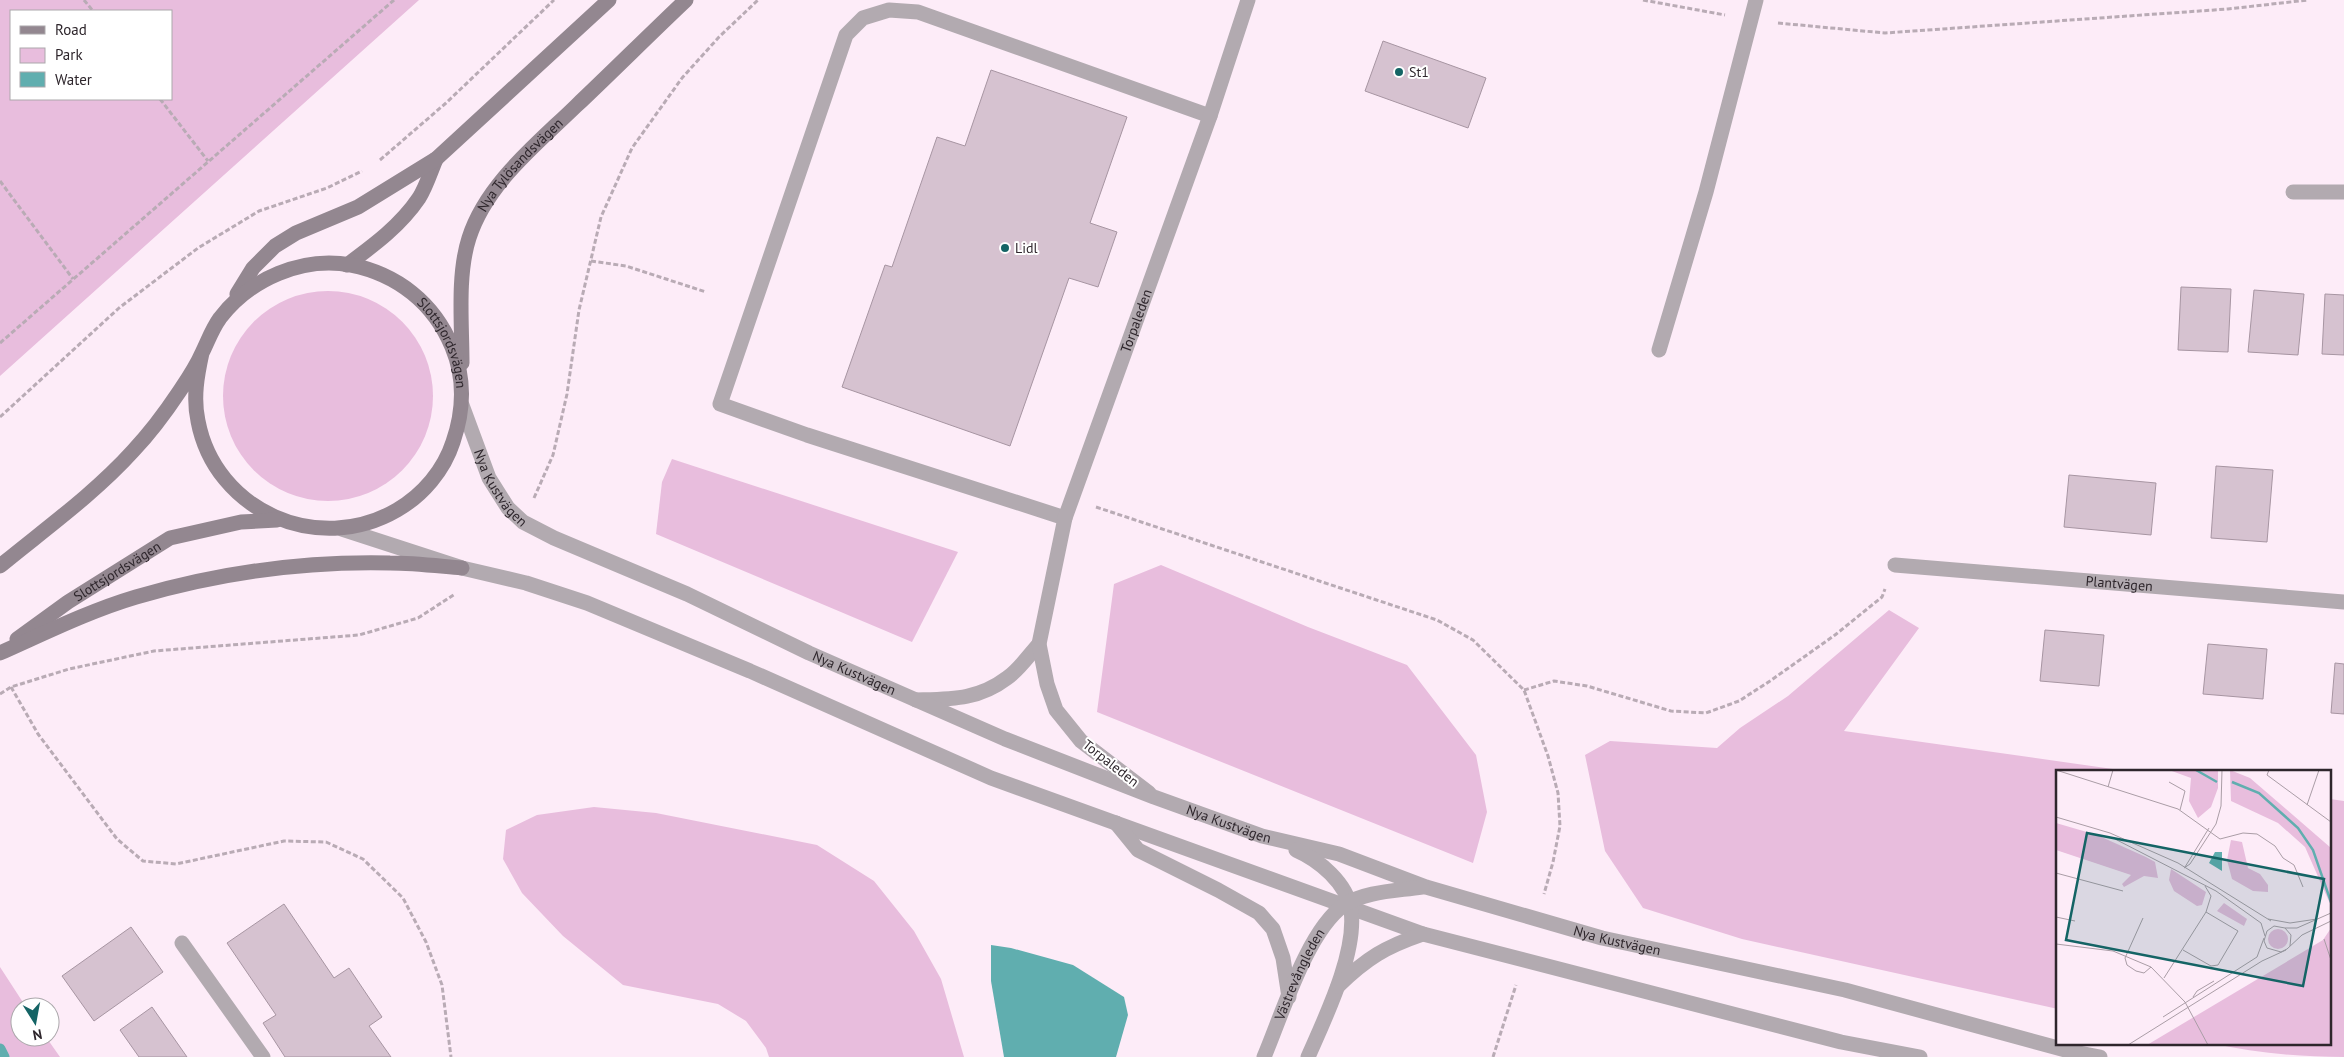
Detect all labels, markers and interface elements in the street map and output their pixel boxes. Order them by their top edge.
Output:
legend [10,10,172,100]
text: Road [55,20,87,39]
text: Park [55,45,83,64]
place label: St1 [1409,63,1429,81]
marker: St1 [1393,66,1405,78]
text: Water [55,70,92,89]
street label: Nya Tylösandsvägen [473,114,567,215]
place label: Lidl [1015,239,1038,257]
marker: Lidl [999,242,1011,254]
street label: Torpaleden [1116,287,1156,355]
street label: Slottsjordsvägen [414,293,470,389]
street label: Nya Kustvägen [470,446,531,530]
street label: Slottsjordsvägen [70,537,164,605]
street label: Plantvägen [2085,572,2154,595]
street label: Nya Kustvägen [810,647,899,699]
street label: Torpaleden [1079,736,1143,790]
inset map [2056,770,2332,1044]
street label: Nya Kustvägen [1184,800,1273,847]
street label: Nya Kustvägen [1571,921,1662,959]
street label: Västrevångleden [1270,925,1328,1024]
north arrow [10,997,60,1047]
text: N [31,1025,44,1044]

